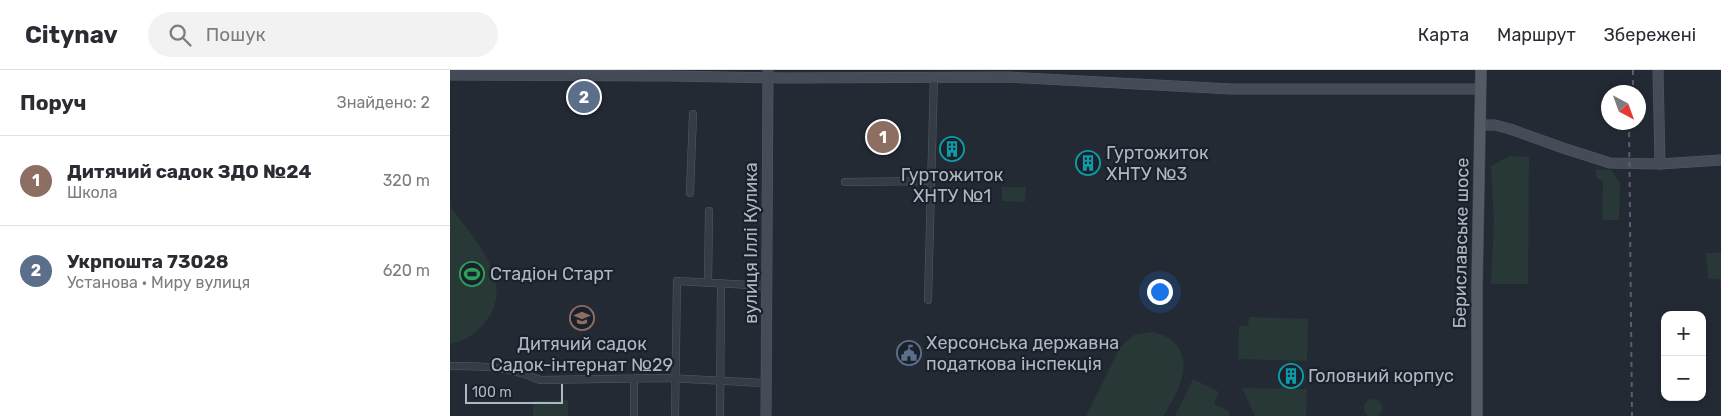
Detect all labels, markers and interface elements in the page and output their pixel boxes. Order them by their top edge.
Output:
search box [148,12,498,57]
text: Citynav [25,21,118,49]
icon: search [166,21,194,49]
text: Пошук [206,23,266,46]
text: Карта [1418,24,1469,46]
text: Маршрут [1497,24,1576,46]
text: Збережені [1604,24,1696,46]
pin: 2 [568,78,600,116]
north arrow [1601,85,1646,130]
text: Поруч [20,90,86,115]
text: Знайдено: 2 [337,93,430,112]
pin: 1 [867,118,899,156]
building icon: Гуртожиток ХНТУ №1 [939,136,965,162]
place label: Гуртожиток ХНТУ №3 [1106,142,1209,185]
building icon: Гуртожиток ХНТУ №3 [1075,150,1101,176]
street label: Бериславське шосе [1449,157,1473,329]
text: Дитячий садок ЗДО №24 [67,160,311,183]
street label: вулиця Іллі Кулика [740,162,762,324]
place label: Гуртожиток ХНТУ №1 [901,164,1004,207]
text: 1 [32,171,40,190]
text: 320 m [383,171,430,190]
text: Школа [67,183,118,202]
text: Укрпошта 73028 [67,250,229,273]
text: 2 [31,261,41,280]
text: 620 m [383,261,430,280]
sports icon: Стадіон Старт [459,261,485,287]
place label: Стадіон Старт [490,263,613,285]
text: Установа · Миру вулиця [67,273,250,292]
your location [1147,279,1173,305]
school or university icon: Дитячий садок Садок-інтернат №29 [569,305,595,331]
map controls [1661,311,1706,401]
button: + [1661,311,1706,356]
place label: Херсонська державна податкова інспекція [926,332,1119,375]
place label: Дитячий садок Садок-інтернат №29 [491,333,673,376]
public building icon: Херсонська державна податкова інспекція [896,340,922,366]
button: − [1661,356,1706,401]
building icon: Головний корпус [1278,363,1304,389]
place label: Головний корпус [1308,365,1454,387]
scale bar [465,381,562,404]
text: 100 m [472,384,512,401]

